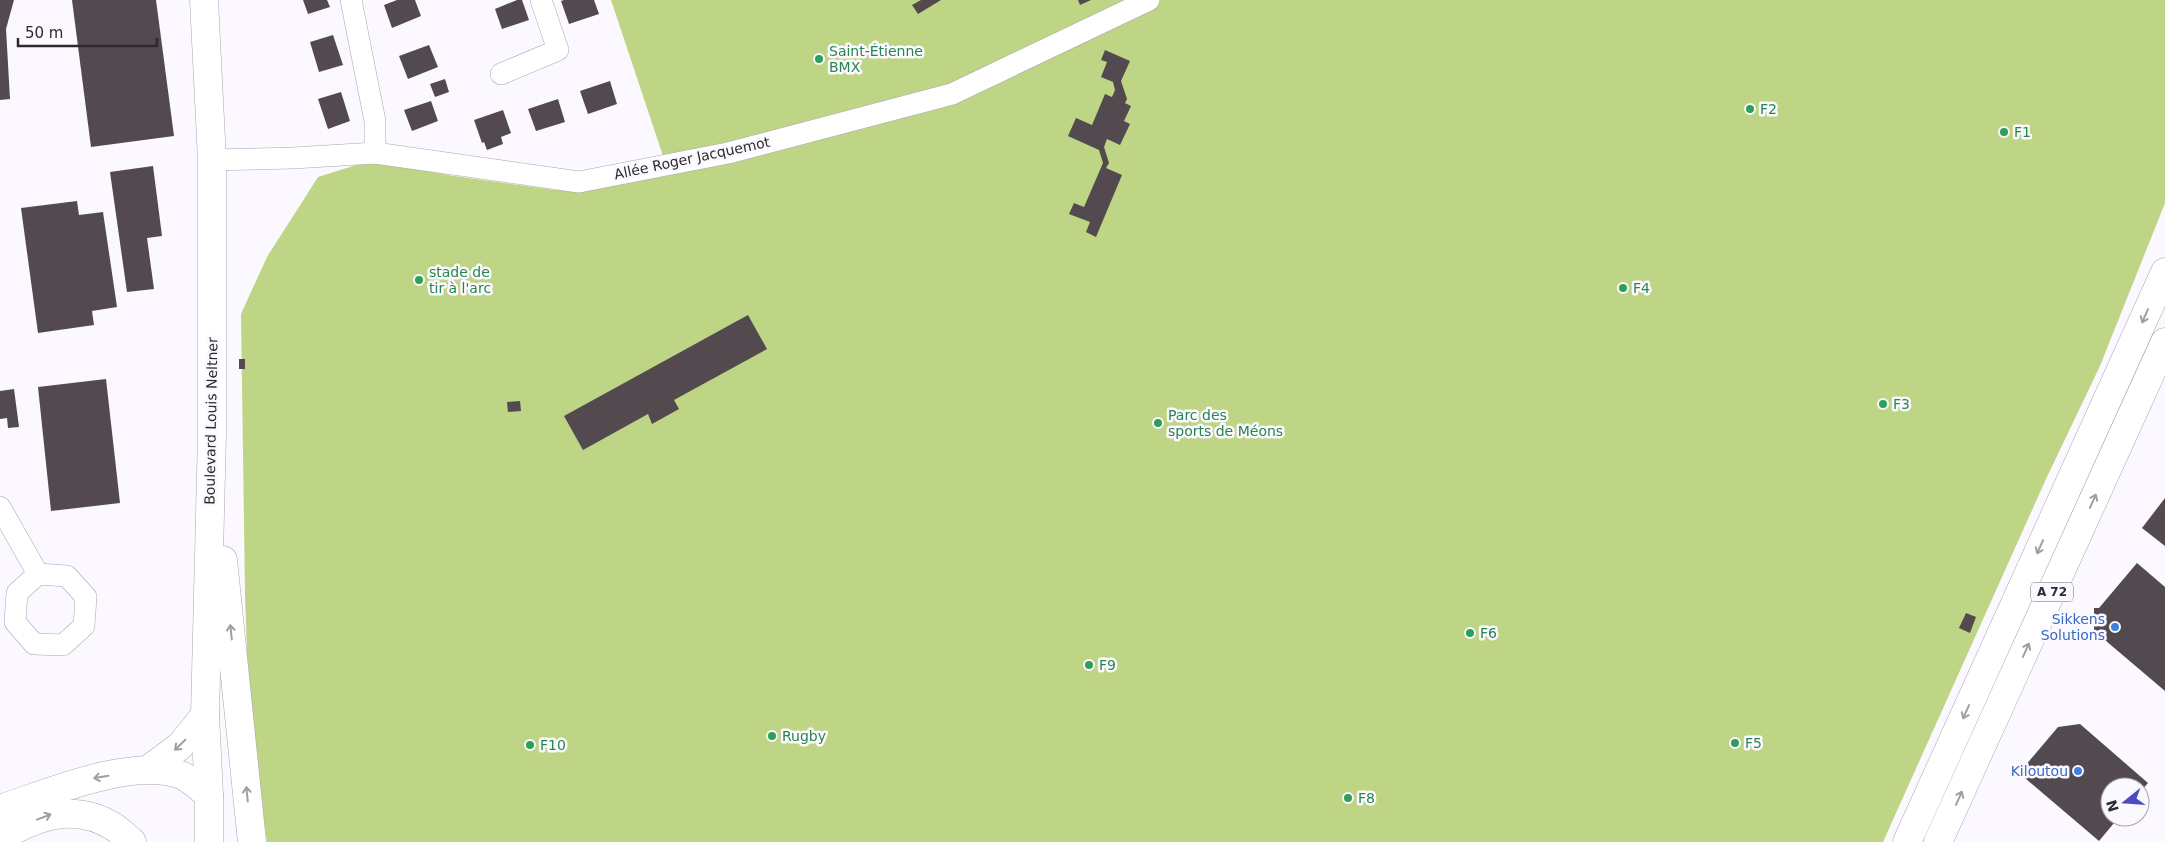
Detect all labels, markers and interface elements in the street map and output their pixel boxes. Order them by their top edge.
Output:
scale bar [18,15,156,47]
text: 50 m [25,24,63,42]
place label: Saint-Étienne BMX [829,43,923,75]
marker: Saint-Étienne BMX [813,53,825,65]
place label: F2 [1760,101,1777,117]
marker: F2 [1744,103,1756,115]
place label: F1 [2014,124,2031,140]
marker: F1 [1998,126,2010,138]
street label: Allée Roger Jacquemot [613,134,772,182]
place label: stade de tir à l'arc [429,264,491,296]
marker: stade de tir à l'arc [413,274,425,286]
place label: F4 [1633,280,1650,296]
marker: F4 [1617,282,1629,294]
one-way arrow [2139,308,2149,323]
street label: Boulevard Louis Neltner [202,337,220,505]
place label: F3 [1893,396,1910,412]
marker: F3 [1877,398,1889,410]
place label: Parc des sports de Méons [1168,407,1283,439]
marker: Parc des sports de Méons [1152,417,1164,429]
one-way arrow [2088,494,2098,509]
one-way arrow [2035,539,2045,554]
road number: A 72 [2031,582,2073,602]
place label: Sikkens Solutions [2041,611,2105,643]
marker: Sikkens Solutions [2109,621,2121,633]
one-way arrow [226,624,236,640]
place label: F6 [1480,625,1497,641]
marker: F6 [1464,627,1476,639]
one-way arrow [2021,642,2031,657]
place label: F9 [1099,657,1116,673]
marker: F9 [1083,659,1095,671]
one-way arrow [1960,704,1970,719]
place label: Rugby [782,728,826,744]
marker: Rugby [766,730,778,742]
place label: F5 [1745,735,1762,751]
place label: F10 [540,737,566,753]
marker: F5 [1729,737,1741,749]
one-way arrow [174,739,186,751]
marker: F10 [524,739,536,751]
place label: Kiloutou [2011,763,2068,779]
marker: Kiloutou [2072,765,2084,777]
one-way arrow [93,773,109,783]
north arrow [2100,777,2150,827]
one-way arrow [242,786,252,802]
place label: F8 [1358,790,1375,806]
one-way arrow [1954,791,1964,806]
marker: F8 [1342,792,1354,804]
text: N [2103,798,2122,814]
one-way arrow [36,812,51,822]

